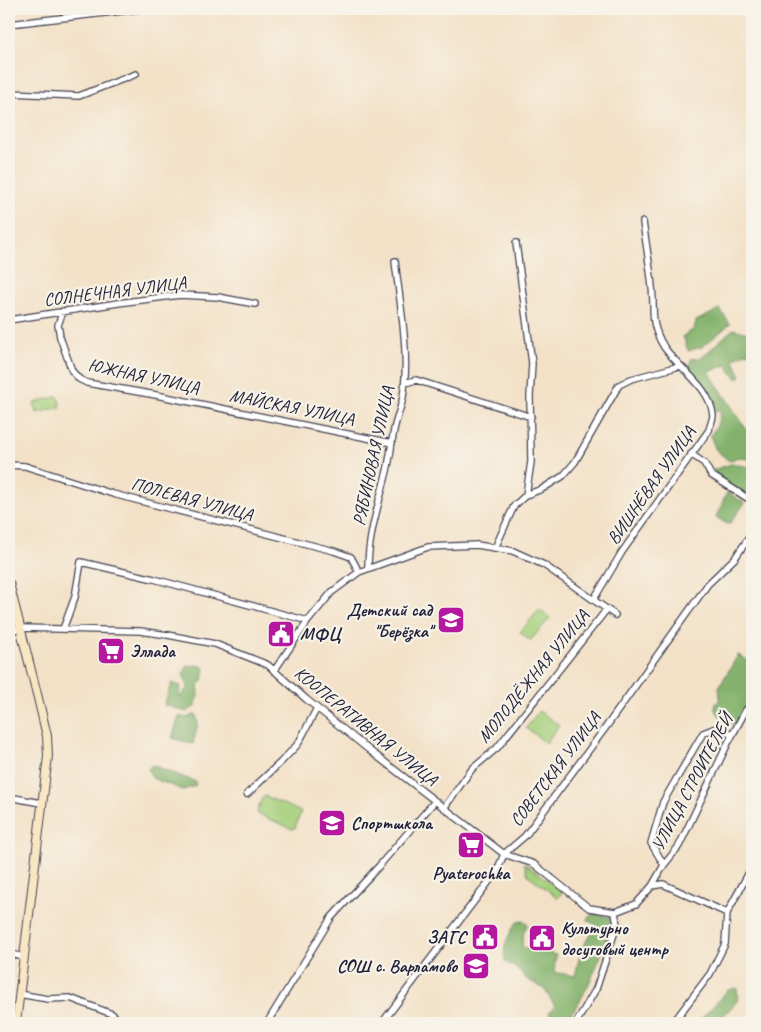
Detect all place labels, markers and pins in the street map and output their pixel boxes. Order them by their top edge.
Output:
place label: Детский сад "Берёзка" [347,599,436,643]
school or university icon: Детский сад "Берёзка" [436,605,466,635]
public building icon: МФЦ [266,619,296,649]
place label: МФЦ [300,623,343,645]
supermarket icon: Эллада [96,636,126,666]
place label: Эллада [130,640,176,662]
school or university icon: Спортшкола [317,808,347,838]
place label: Спортшкола [351,812,434,834]
supermarket icon: Pyaterochka [456,830,486,860]
place label: Pyaterochka [432,862,511,884]
place label: Культурно досуговый центр [561,917,669,960]
public building icon: ЗАГС [470,922,500,952]
public building icon: Культурно досуговый центр [527,923,557,953]
place label: ЗАГС [427,926,469,948]
school or university icon: СОШ с. Варламово [461,951,491,981]
place label: СОШ с. Варламово [337,955,458,977]

